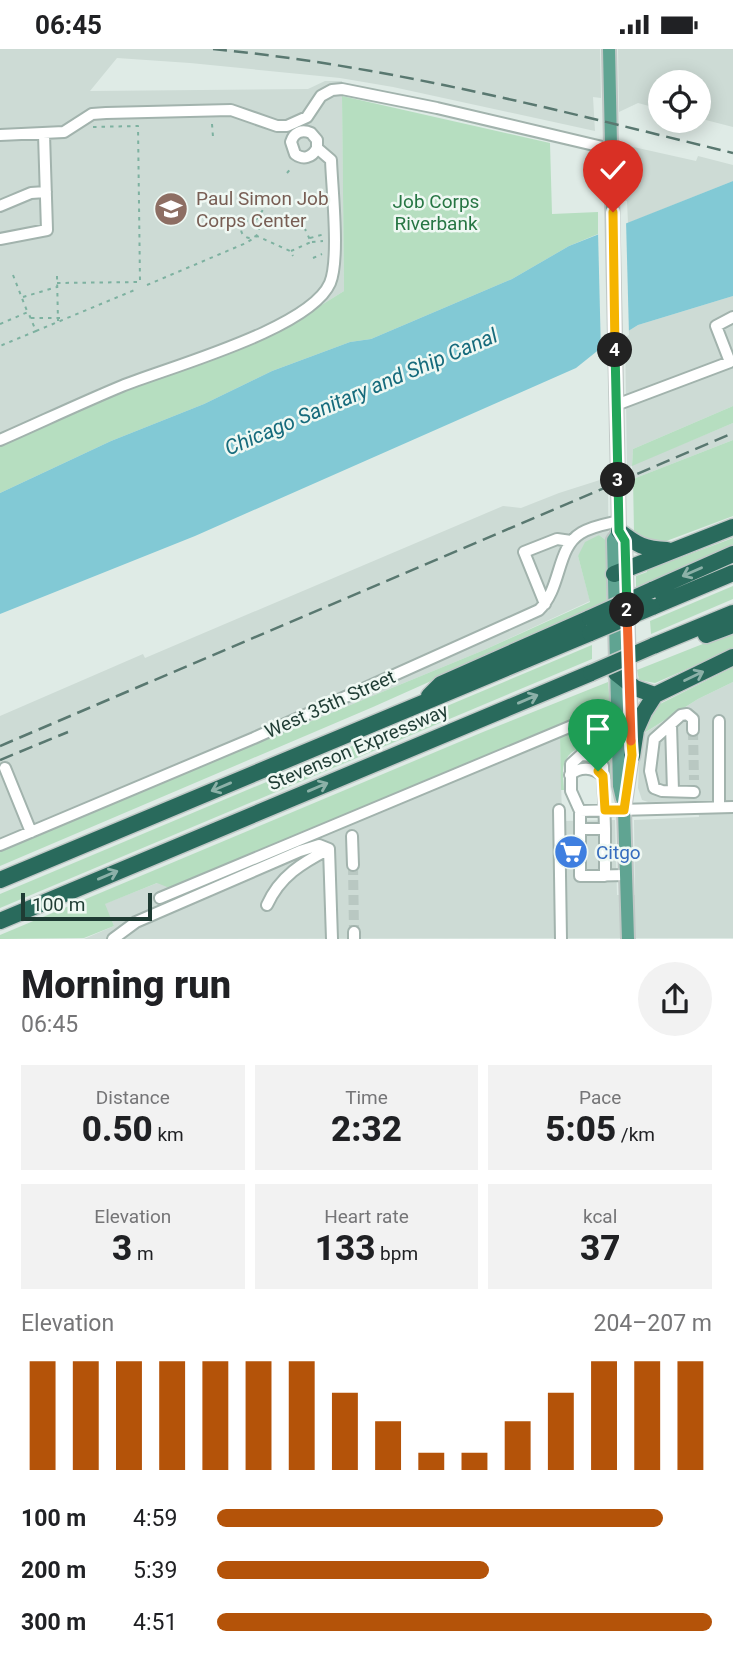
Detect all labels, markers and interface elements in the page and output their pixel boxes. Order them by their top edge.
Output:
text: 06:45 [35,10,102,40]
map controls [648,70,711,133]
button: locate [648,70,711,133]
pin [583,140,643,212]
icon: check [594,151,632,189]
place label: Paul Simon Job Corps Center [196,187,329,232]
school or university icon: Paul Simon Job Corps Center [152,190,190,228]
park label: Job Corps Riverbank [393,190,479,235]
water label: Chicago Sanitary and Ship Canal [221,323,502,460]
pin: 4 [598,333,632,367]
text: 4 [609,338,620,361]
pin: 3 [600,463,636,497]
text: 3 [612,468,623,491]
one-way arrow [682,566,704,579]
pin: 2 [610,593,644,627]
text: 2 [621,598,632,621]
street label: West 35th Street [261,665,399,743]
one-way arrow [683,668,704,682]
one-way arrow [516,692,538,705]
street label: Stevenson Expressway [265,699,451,795]
pin [568,699,628,771]
icon: arrive [579,710,617,748]
one-way arrow [306,780,328,793]
one-way arrow [211,782,233,795]
supermarket icon: Citgo [552,833,590,871]
place label: Citgo [596,841,641,864]
one-way arrow [97,868,118,881]
scale bar [21,890,152,921]
text: 100 m [32,893,85,916]
button: share [638,962,712,1036]
text: Morning run [21,963,231,1007]
text: 06:45 [21,1011,78,1038]
text: Distance [96,1086,170,1109]
text: Time [345,1086,388,1109]
text: Pace [579,1086,621,1109]
text: 0.50 [82,1109,153,1150]
text: 2:32 [331,1109,402,1150]
text: 5:05 [545,1109,616,1150]
text: km [153,1123,184,1146]
text: /km [616,1123,655,1146]
text: Elevation [94,1205,171,1228]
text: Heart rate [324,1205,409,1228]
text: kcal [583,1205,617,1228]
text: 3 [112,1228,132,1269]
text: 133 [315,1228,375,1269]
text: 37 [580,1228,620,1269]
text: m [132,1242,154,1265]
text: bpm [375,1242,418,1265]
text: Elevation [21,1310,114,1337]
text: 204–207 m [593,1310,712,1337]
text: 100 m [21,1505,86,1532]
text: 4:59 [133,1505,177,1532]
text: 200 m [21,1557,86,1584]
text: 5:39 [133,1557,177,1584]
text: 300 m [21,1609,86,1636]
text: 4:51 [133,1609,177,1636]

